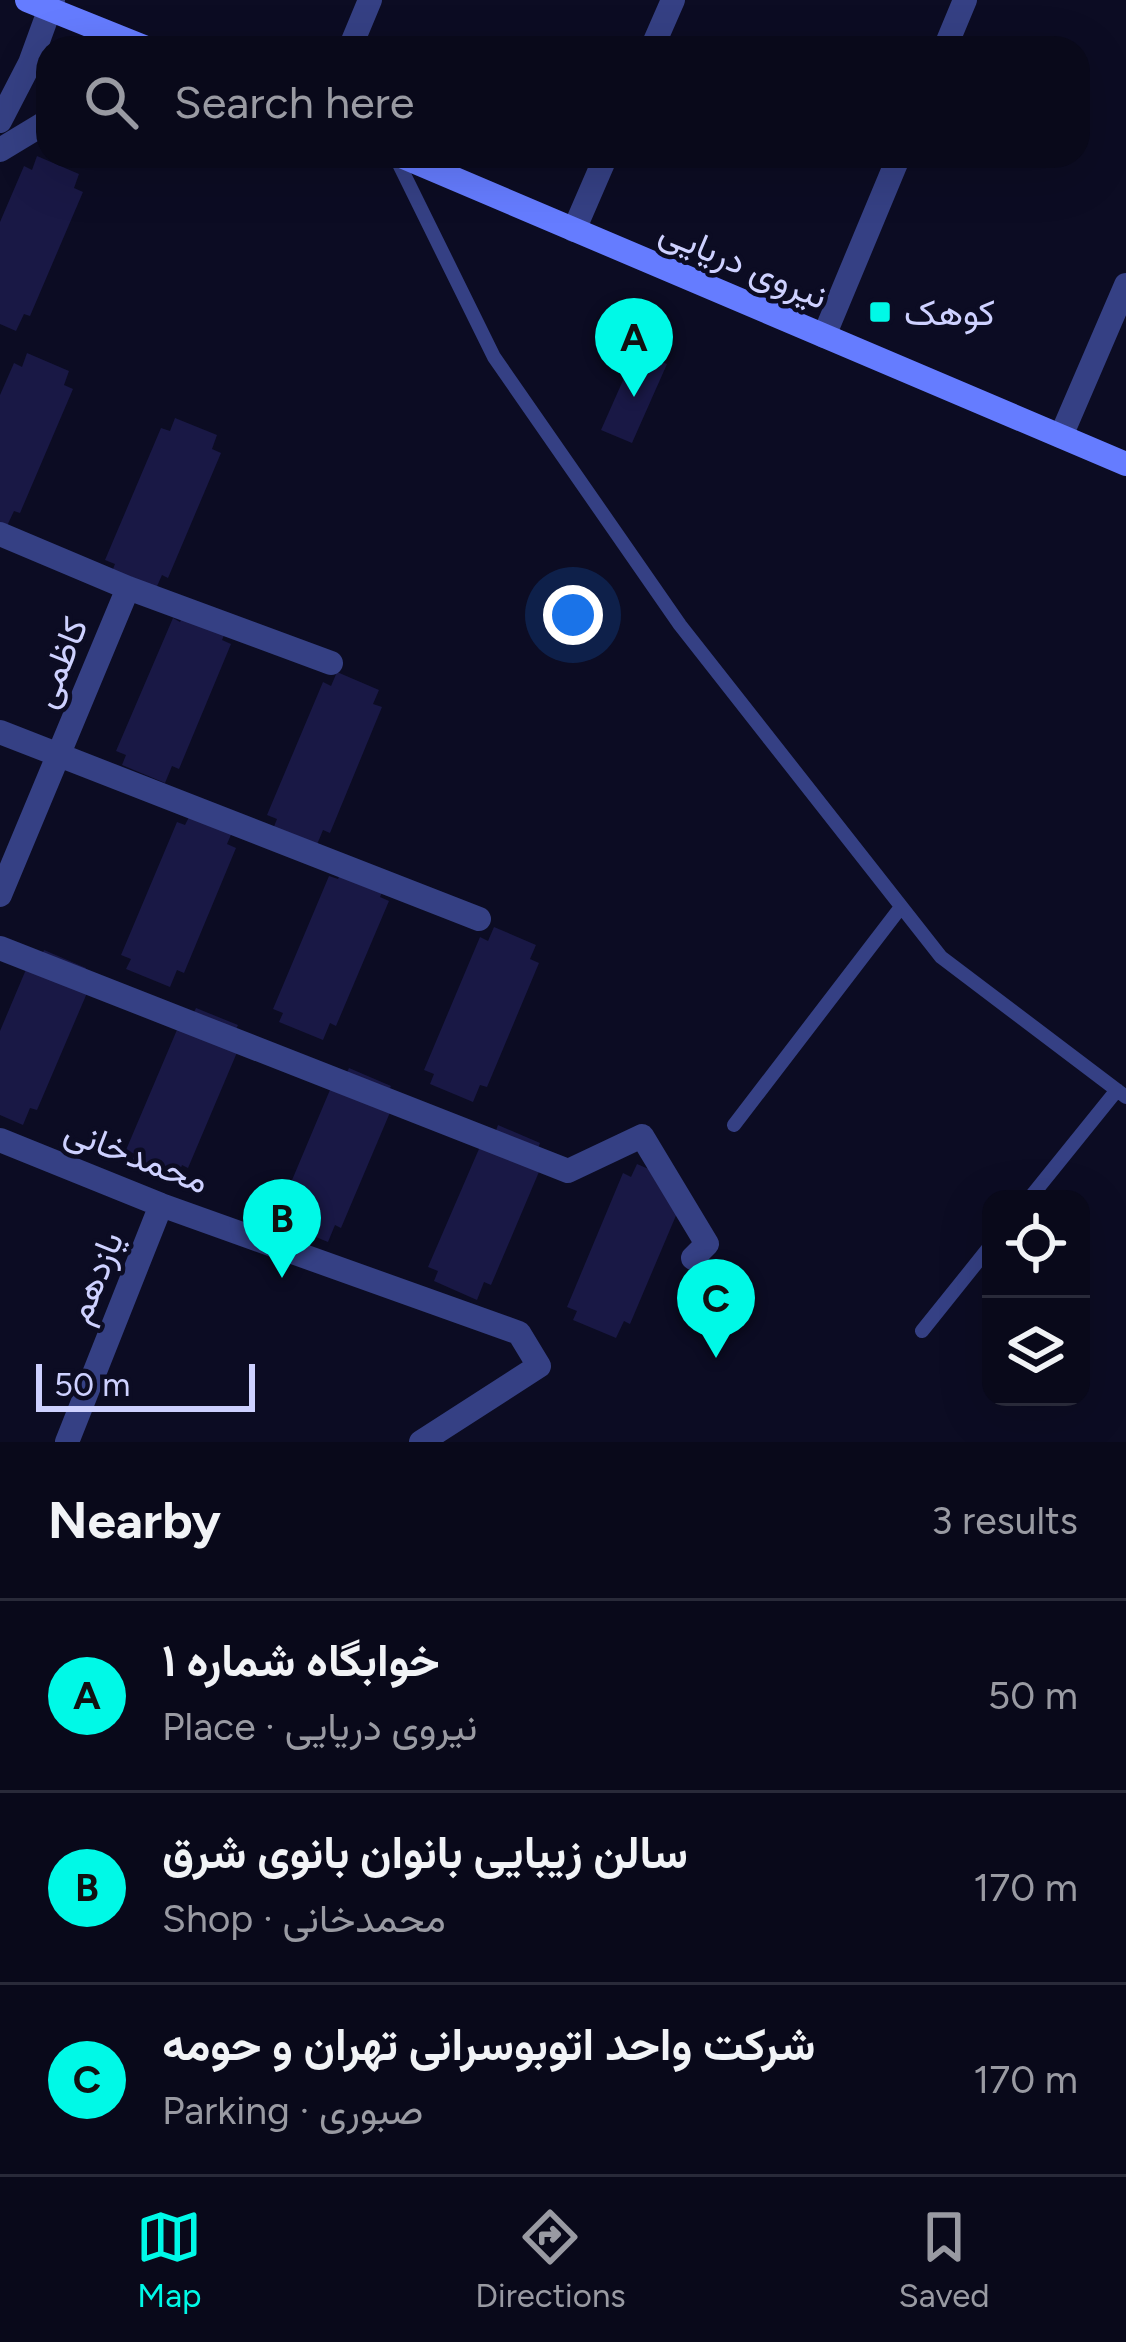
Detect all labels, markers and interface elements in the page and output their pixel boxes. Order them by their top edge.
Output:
search box [36,36,1090,168]
icon: search [78,69,144,135]
text: Search here [174,75,414,129]
street label: نیروی دریایی [653,209,834,319]
place label: کوهک [904,291,995,335]
pin: A [595,298,673,397]
marker: کوهک [867,299,893,325]
your location [543,585,603,645]
street label: کاظمی [22,611,97,714]
street label: محمدخانی [59,1108,215,1203]
pin: B [243,1179,321,1278]
map controls [982,1190,1090,1406]
button: locate [982,1190,1090,1298]
street label: یازدهم [57,1225,134,1330]
pin: C [677,1259,755,1358]
button: layers [982,1298,1090,1406]
scale bar [36,1358,255,1411]
text: 50 m [54,1365,130,1404]
text: Nearby [48,1490,221,1551]
text: 3 results [931,1497,1078,1544]
text: خوابگاه شماره ۱ [162,1633,440,1687]
text: A [73,1672,101,1719]
text: 50 m [988,1672,1078,1719]
text: Place · نیروی دریایی [162,1703,477,1750]
text: سالن زیبایی بانوان بانوی شرق [162,1825,688,1879]
text: B [75,1864,99,1911]
text: 170 m [973,1864,1078,1911]
text: Shop · محمدخانی [162,1895,446,1942]
text: شرکت واحد اتوبوسرانی تهران و حومه [162,2017,815,2071]
text: C [73,2056,101,2103]
text: 170 m [973,2056,1078,2103]
text: Parking · صبوری [162,2087,423,2134]
tab: Map [136,2204,202,2315]
tab: Directions [475,2204,626,2315]
tab: Saved [899,2204,990,2315]

